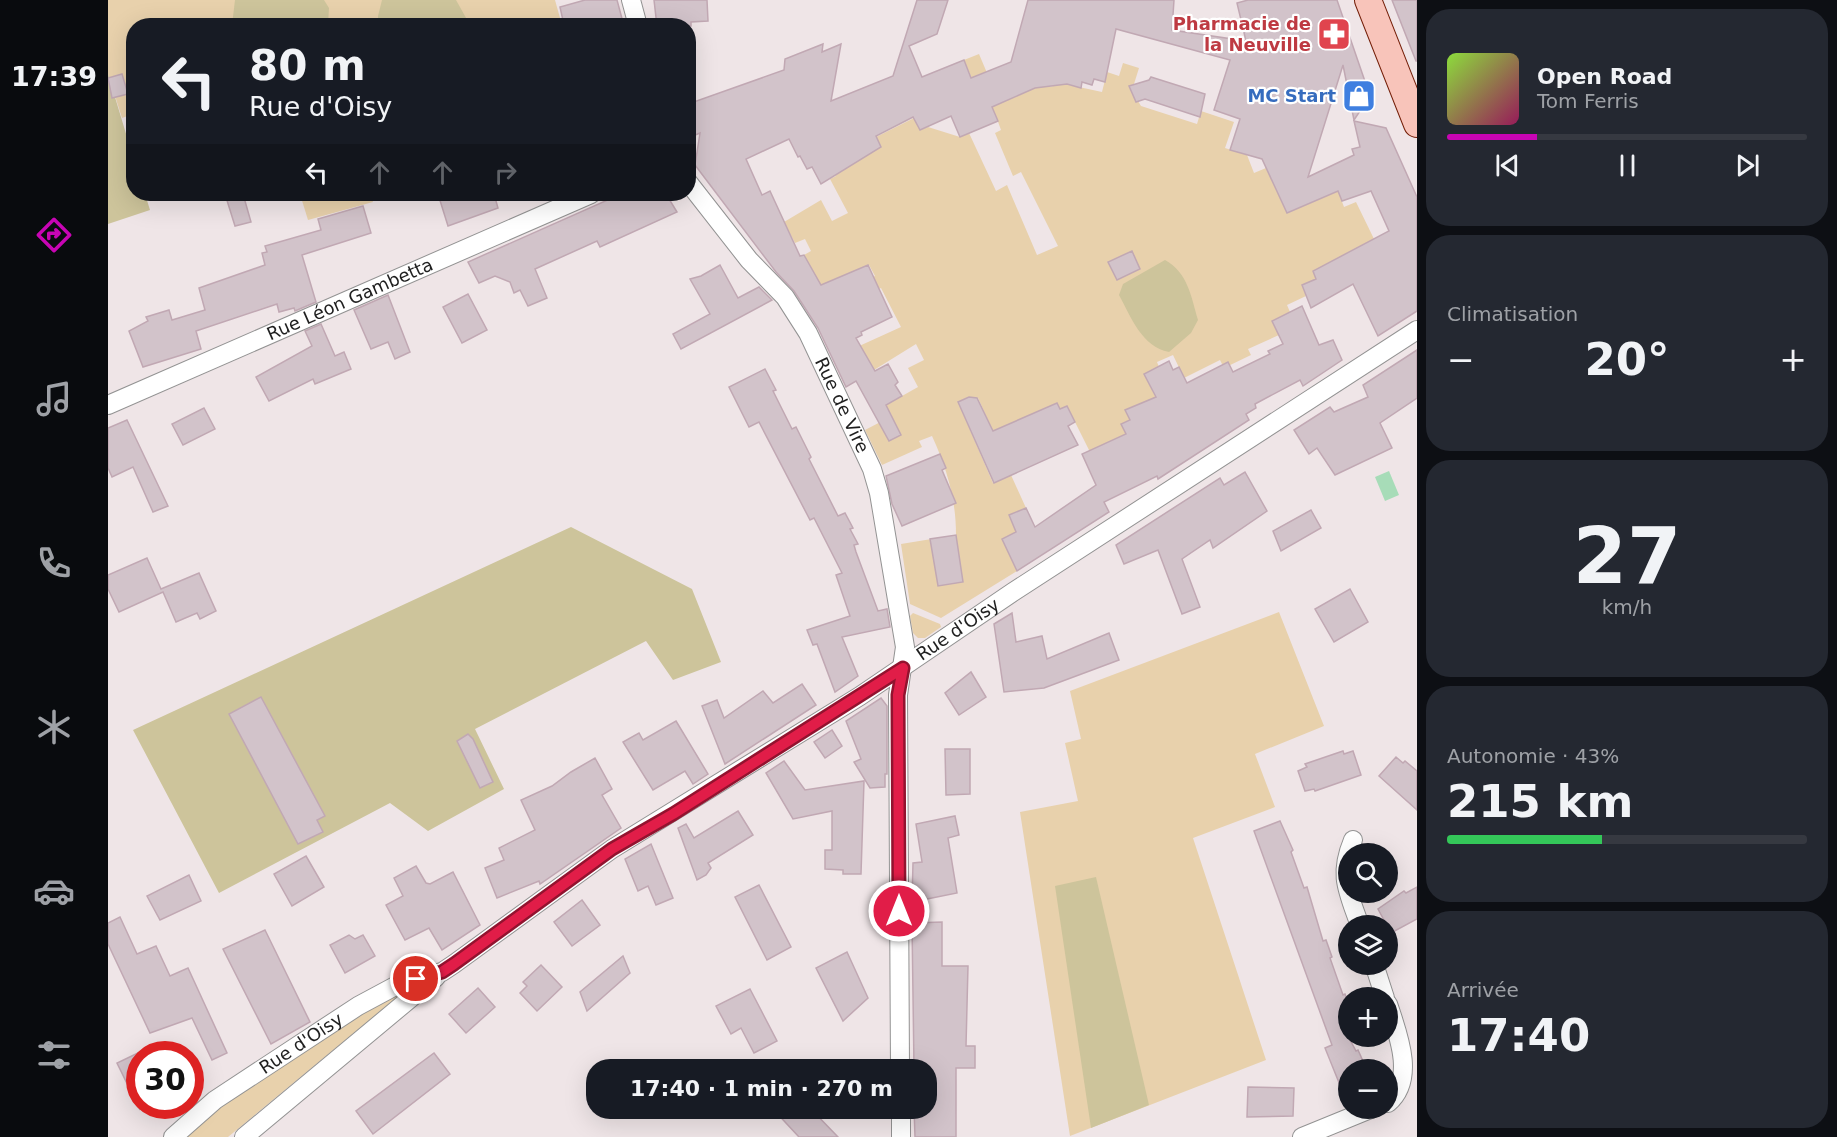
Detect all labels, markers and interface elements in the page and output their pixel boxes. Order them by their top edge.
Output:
place label: Pharmacie de la Neuville [1173,13,1311,55]
pharmacy icon: Pharmacie de la Neuville [1316,16,1352,52]
text: 80 m [249,41,366,90]
icon: left [150,42,228,120]
text: 17:39 [11,61,97,92]
text: Open Road [1537,64,1672,89]
shop icon: MC Start [1341,78,1377,114]
place label: MC Start [1247,85,1336,106]
text: Tom Ferris [1537,89,1639,113]
text: Rue d'Oisy [249,91,392,122]
icon: previous [1491,149,1524,182]
icon: pause [1611,149,1644,182]
icon: next [1731,149,1764,182]
icon: left [300,156,333,189]
icon: ahead [363,156,396,189]
icon: ahead [426,156,459,189]
icon: right [489,156,522,189]
icon: directions [33,214,75,256]
street label: Rue Léon Gambetta [263,253,436,344]
text: Climatisation [1447,302,1578,326]
text: 20° [1584,333,1670,386]
text: − [1447,340,1475,379]
text: + [1779,340,1807,379]
street label: Rue de Vire [811,354,874,456]
icon: music [33,378,75,420]
text: 27 [1573,511,1681,601]
icon: phone [33,542,75,584]
street label: Rue d'Oisy [912,593,1003,665]
text: km/h [1602,595,1652,619]
icon: climate [33,706,75,748]
text: Autonomie · 43% [1447,744,1619,768]
text: 215 km [1447,775,1633,828]
map controls [1338,843,1398,1119]
button: search [1338,843,1398,903]
icon: car [33,870,75,912]
position arrow [867,879,931,943]
button: layers [1338,915,1398,975]
pin [390,953,441,1004]
icon: arrive [399,962,432,995]
text: Arrivée [1447,978,1519,1002]
button: + [1338,987,1398,1047]
street label: Rue d'Oisy [255,1008,347,1078]
text: 17:40 [1447,1009,1590,1062]
icon: filters [33,1034,75,1076]
speed limit sign: 30 [126,1041,204,1119]
button: − [1338,1059,1398,1119]
text: 17:40 · 1 min · 270 m [630,1076,893,1101]

